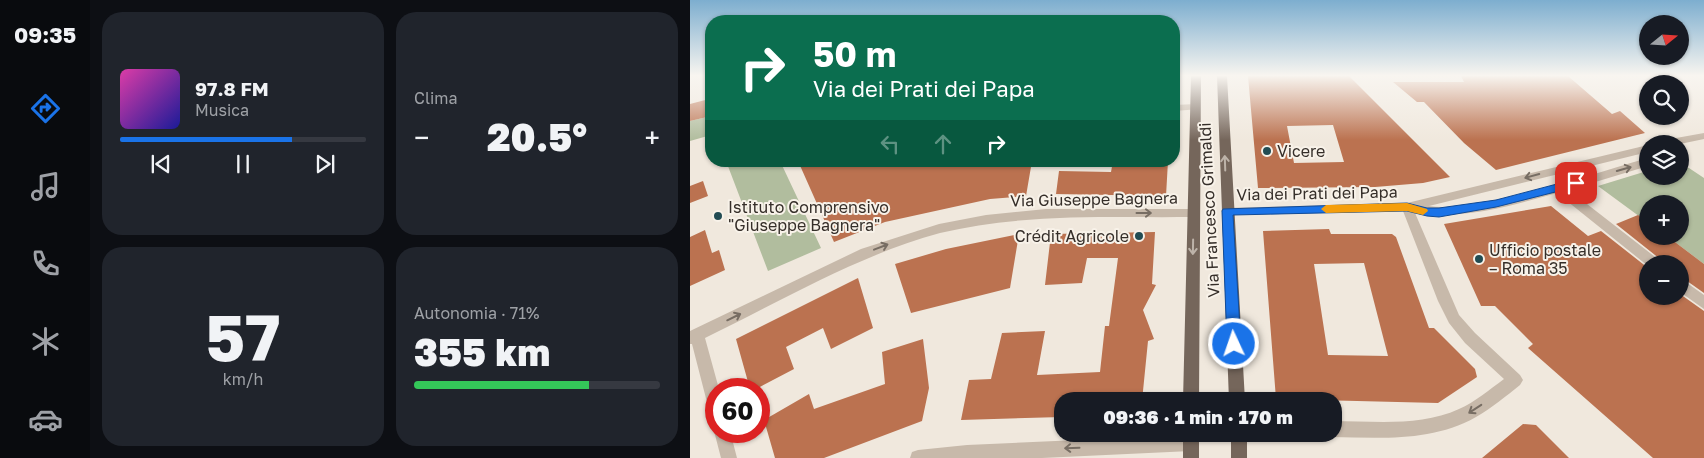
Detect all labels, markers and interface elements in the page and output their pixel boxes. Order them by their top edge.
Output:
north arrow [1639,15,1689,65]
map controls [1639,15,1689,305]
text: 09:35 [14,21,76,48]
text: 50 m [813,33,896,75]
icon: right [730,35,795,100]
text: Via dei Prati dei Papa [813,75,1035,102]
button: search [1639,75,1689,125]
text: 97.8 FM [195,77,269,100]
text: Clima [414,88,458,108]
icon: directions [28,91,63,126]
text: Musica [195,100,249,120]
text: 20.5° [487,114,587,159]
text: − [414,121,429,154]
text: + [645,121,660,154]
street label: Via Francesco Grimaldi [1194,122,1224,298]
icon: left [876,130,904,158]
icon: ahead [929,130,957,158]
icon: right [982,130,1010,158]
button: layers [1639,135,1689,185]
place label: Vicere [1277,141,1325,161]
marker: Vicere [1261,145,1273,157]
icon: previous [147,150,175,178]
icon: pause [229,150,257,178]
icon: next [311,150,339,178]
one-way arrow [1221,155,1230,171]
pin [1555,162,1597,204]
one-way arrow [1616,163,1632,173]
icon: music [28,169,63,204]
icon: arrive [1562,169,1590,197]
one-way arrow [1525,172,1541,181]
street label: Via dei Prati dei Papa [1236,182,1398,204]
street label: Via Giuseppe Bagnera [1010,188,1178,210]
button: + [1639,195,1689,245]
place label: Istituto Comprensivo "Giuseppe Bagnera" [728,197,889,235]
one-way arrow [1136,208,1152,218]
marker: Istituto Comprensivo "Giuseppe Bagnera" [712,210,724,222]
place label: Crédit Agricole [1015,226,1129,246]
marker: Crédit Agricole [1133,230,1145,242]
one-way arrow [1188,238,1198,255]
place label: Ufficio postale – Roma 35 [1489,240,1601,278]
one-way arrow [872,242,888,251]
icon: phone [28,246,63,281]
marker: Ufficio postale – Roma 35 [1473,253,1485,265]
button: − [1639,255,1689,305]
text: 57 [205,297,281,375]
text: Autonomia · 71% [414,303,540,323]
one-way arrow [726,312,741,321]
position arrow [1207,317,1259,369]
icon: climate [28,324,63,359]
text: 355 km [414,329,550,374]
text: km/h [223,369,263,389]
speed limit sign: 60 [705,378,770,443]
icon: car [28,402,63,437]
one-way arrow [1469,404,1483,414]
text: 09:36 · 1 min · 170 m [1103,405,1293,428]
one-way arrow [1064,444,1080,453]

